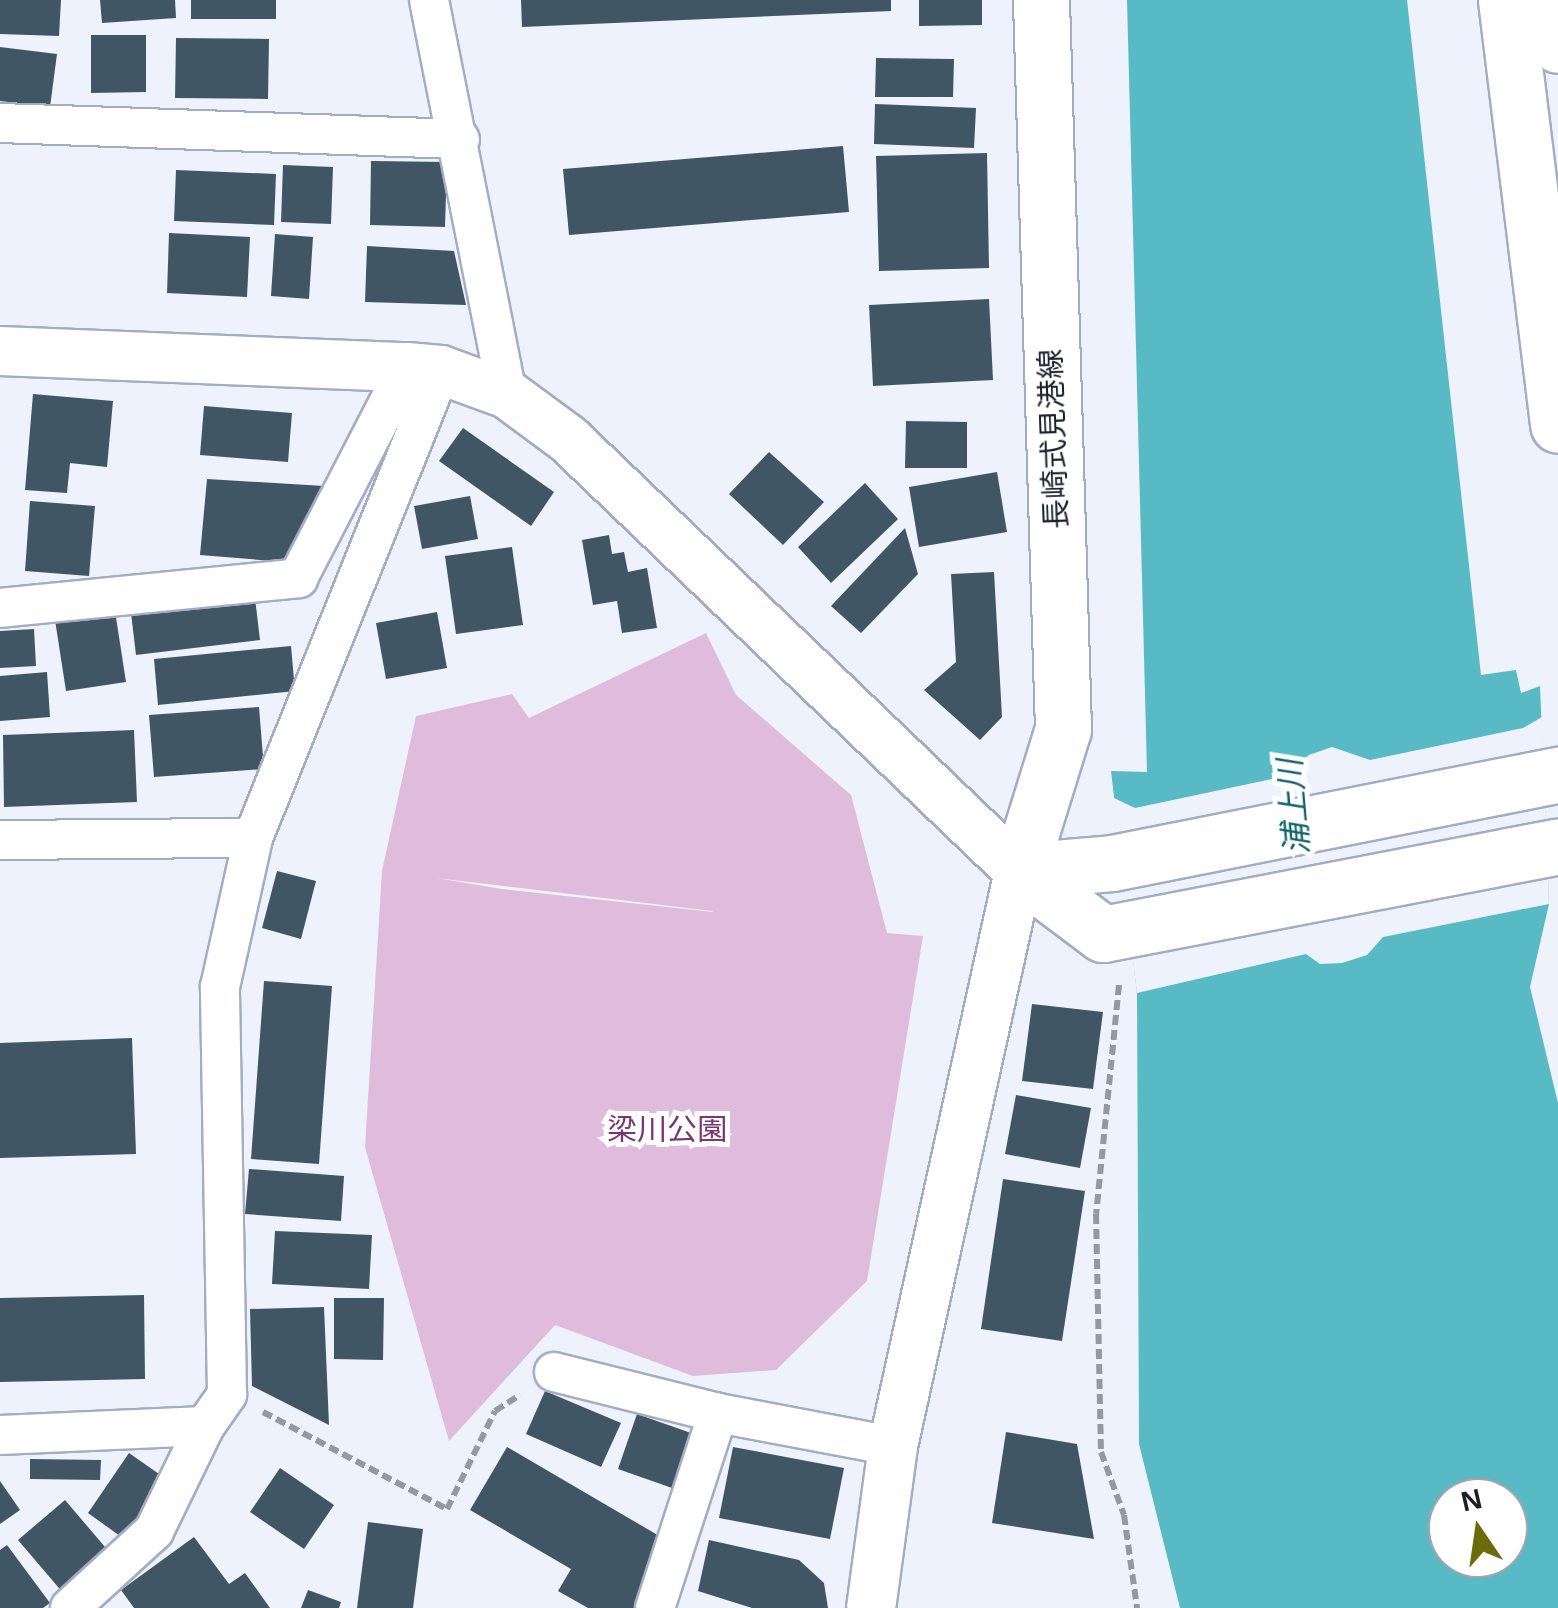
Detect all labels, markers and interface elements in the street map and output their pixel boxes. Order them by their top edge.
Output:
street label: 長崎式見港線 [1033,348,1075,530]
water label: 浦上川 [1271,758,1317,856]
park label: 梁川公園 [607,1112,727,1148]
north arrow [1428,1478,1528,1578]
text: N [1458,1483,1485,1518]

